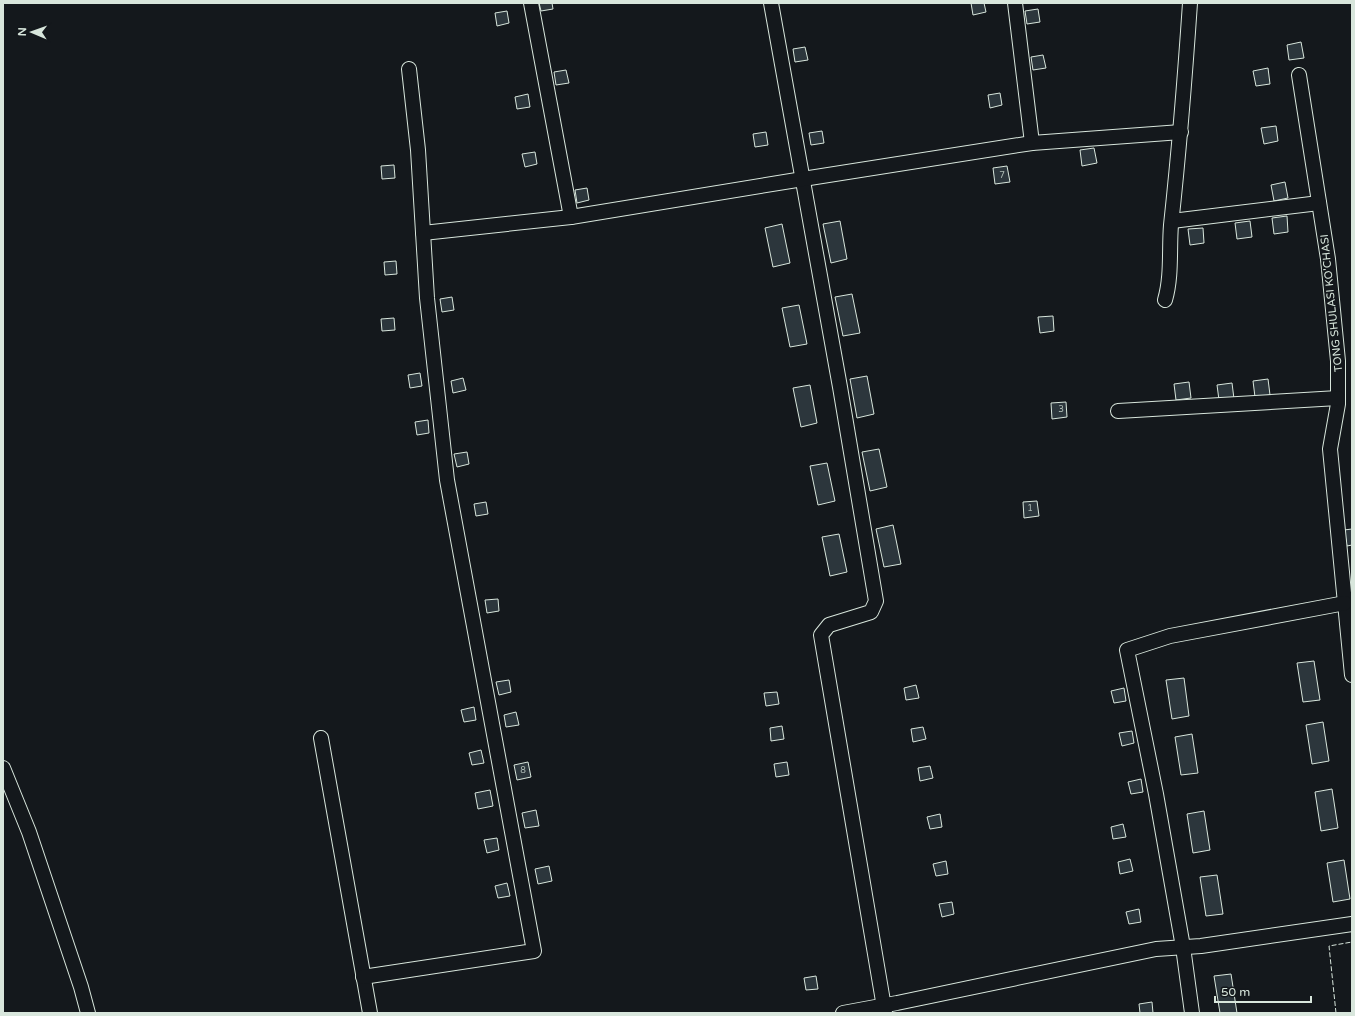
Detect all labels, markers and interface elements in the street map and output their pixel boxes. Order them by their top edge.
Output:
north arrow [12,12,52,52]
text: N [16,27,29,36]
house number: 7 [999,170,1005,181]
street label: TONG SHULASI KO'CHASI [1318,233,1345,372]
house number: 3 [1058,404,1064,415]
house number: 1 [1027,503,1033,514]
house number: 8 [520,765,526,776]
scale bar [1215,978,1311,1004]
text: 50 m [1221,985,1250,999]

